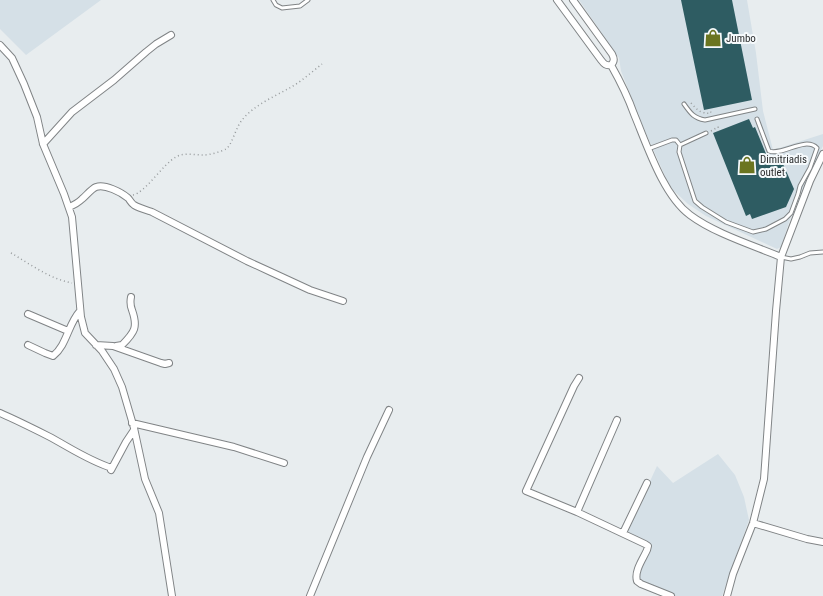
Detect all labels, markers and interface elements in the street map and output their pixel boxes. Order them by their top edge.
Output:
shop icon: Jumbo [703,28,723,48]
place label: Jumbo [726,32,756,45]
place label: Dimitriadis outlet [760,153,807,179]
shop icon: Dimitriadis outlet [737,155,757,175]

